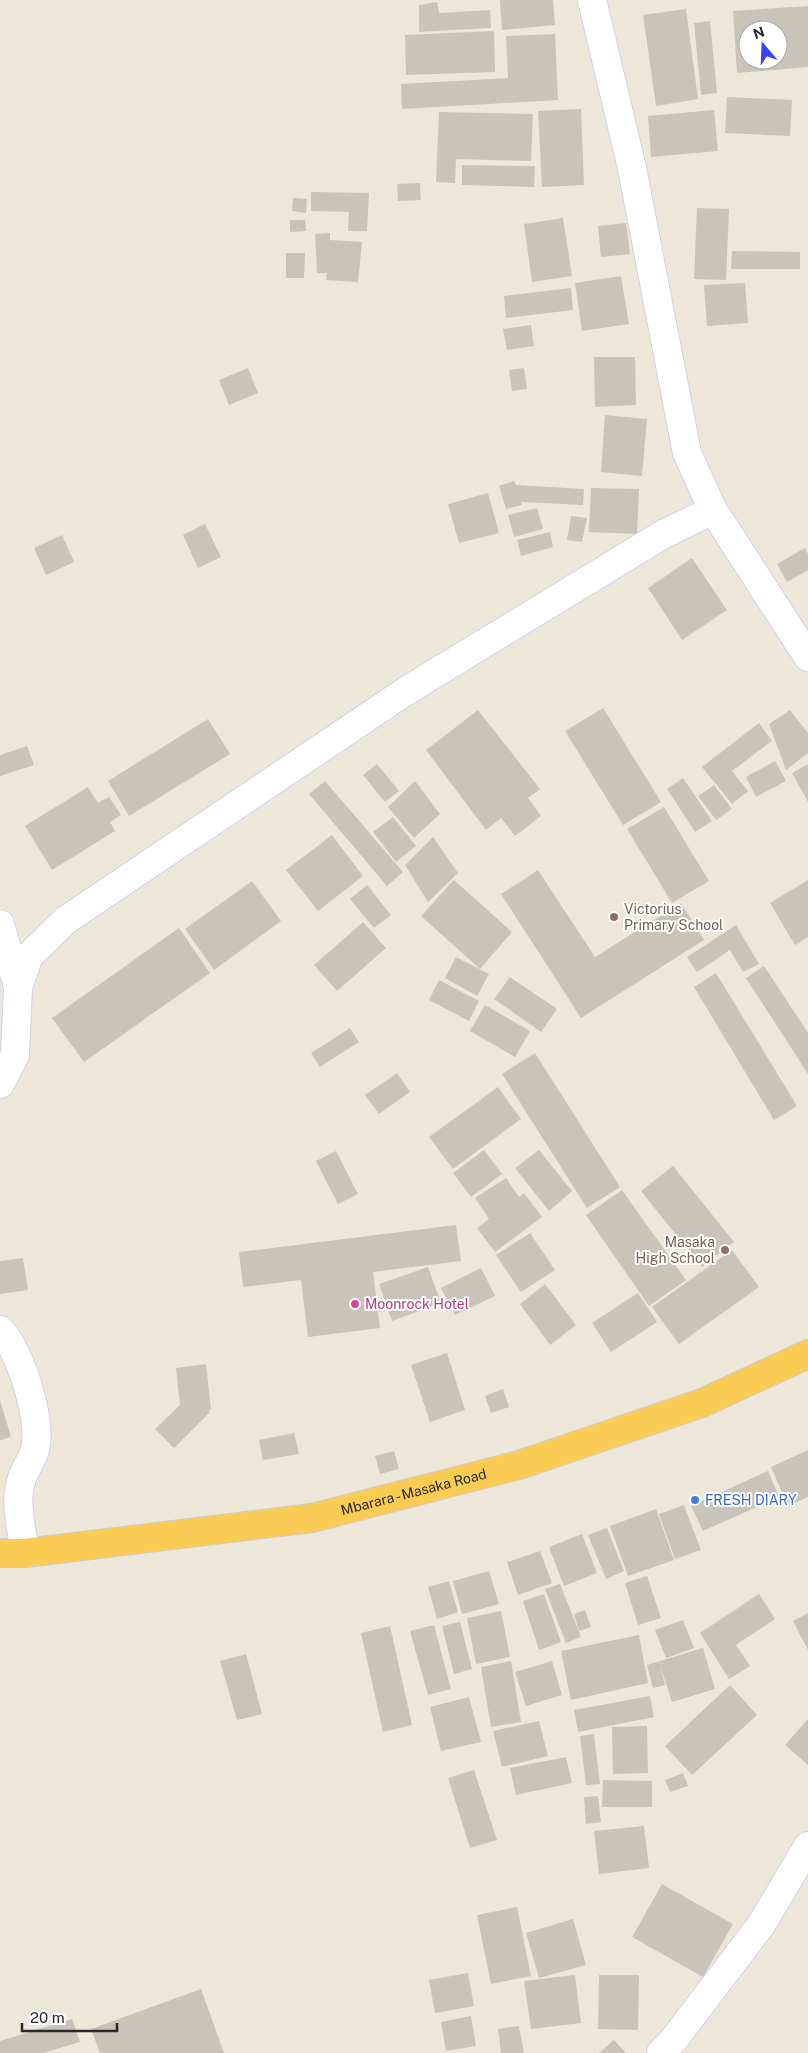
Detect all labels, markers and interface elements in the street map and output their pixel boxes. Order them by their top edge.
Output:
north arrow [738,20,788,70]
text: N [751,23,767,42]
place label: Victorius Primary School [624,901,723,933]
marker: Victorius Primary School [608,911,620,923]
place label: Masaka High School [636,1234,715,1266]
marker: Masaka High School [719,1244,731,1256]
place label: Moonrock Hotel [365,1296,469,1312]
marker: Moonrock Hotel [349,1298,361,1310]
street label: Mbarara - Masaka Road [339,1466,488,1518]
place label: FRESH DIARY [705,1492,797,1508]
marker: FRESH DIARY [689,1494,701,1506]
scale bar [22,2000,118,2032]
text: 20 m [30,2009,65,2026]

